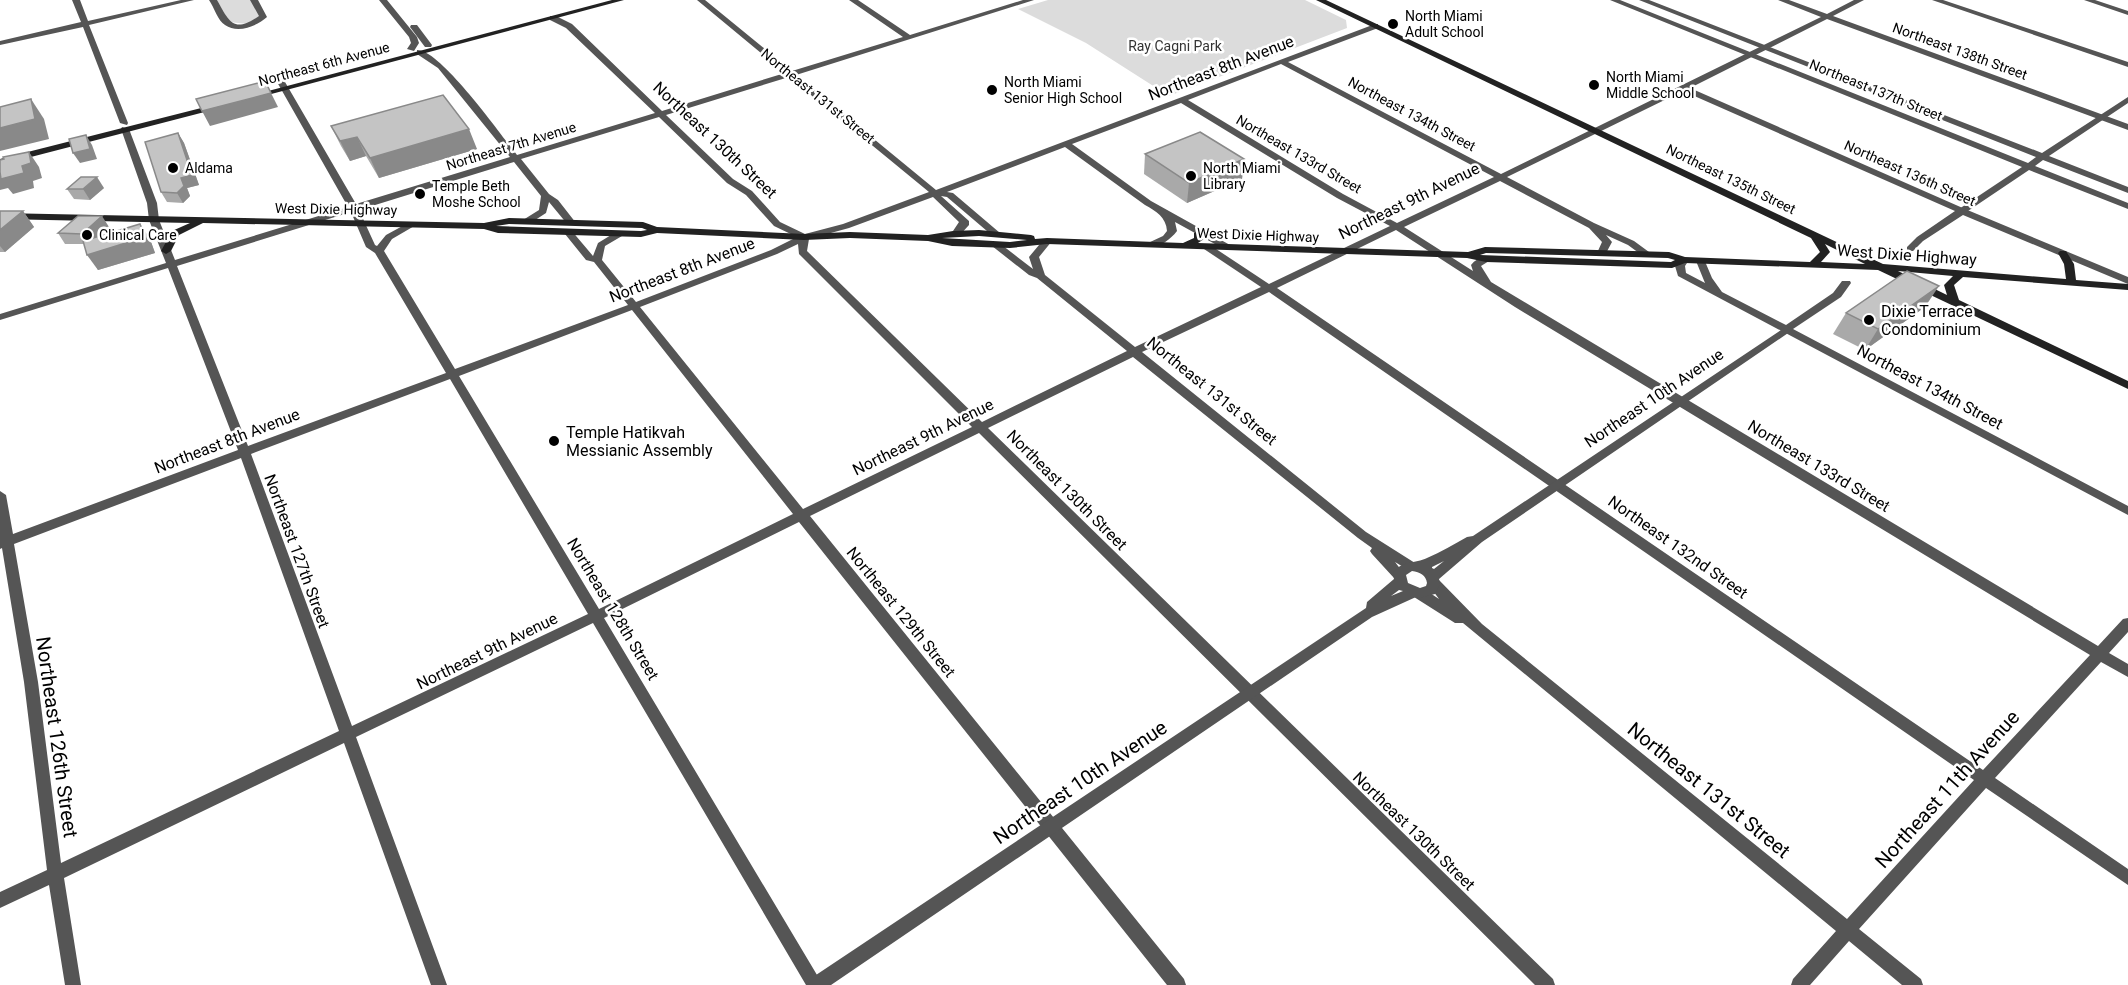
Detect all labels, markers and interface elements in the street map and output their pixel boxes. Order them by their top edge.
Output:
place label: North Miami Adult School [1405,8,1484,40]
marker: North Miami Adult School [1386,17,1400,31]
street label: Northeast 138th Street [1891,19,2030,83]
street label: Northeast 8th Avenue [1146,31,1296,105]
park label: Ray Cagni Park [1128,38,1223,54]
street label: Northeast 6th Avenue [257,39,391,89]
street label: Northeast 131st Street [758,45,878,147]
street label: Northeast 137th Street [1807,56,1945,124]
place label: North Miami Middle School [1606,69,1694,101]
place label: North Miami Senior High School [1004,74,1122,106]
street label: Northeast 134th Street [1346,74,1479,155]
street label: Northeast 130th Street [649,78,781,202]
marker: North Miami Middle School [1587,78,1601,92]
marker: North Miami Senior High School [985,83,999,97]
street label: Northeast 133rd Street [1233,112,1365,197]
street label: Northeast 7th Avenue [444,119,578,173]
street label: Northeast 136th Street [1842,137,1978,209]
street label: Northeast 135th Street [1664,141,1799,217]
street label: Northeast 9th Avenue [1335,159,1483,243]
place label: Aldama [185,160,233,176]
place label: North Miami Library [1203,160,1281,192]
marker: Aldama [166,161,180,175]
marker: North Miami Library [1184,169,1198,183]
place label: Temple Beth Moshe School [432,178,521,210]
marker: Temple Beth Moshe School [413,187,427,201]
street label: West Dixie Highway [275,200,398,218]
street label: West Dixie Highway [1197,225,1320,245]
place label: Clinical Care [99,227,177,243]
marker: Clinical Care [80,228,94,242]
street label: Northeast 8th Avenue [607,233,757,307]
street label: West Dixie Highway [1837,241,1978,269]
place label: Dixie Terrace Condominium [1881,302,1981,339]
marker: Dixie Terrace Condominium [1862,313,1876,327]
street label: Northeast 131st Street [1143,333,1281,449]
street label: Northeast 134th Street [1854,341,2006,433]
street label: Northeast 10th Avenue [1581,344,1727,452]
street label: Northeast 9th Avenue [849,395,997,479]
street label: Northeast 8th Avenue [152,404,302,478]
street label: Northeast 133rd Street [1744,416,1894,516]
place label: Temple Hatikvah Messianic Assembly [566,423,713,460]
street label: Northeast 130th Street [1003,426,1131,554]
marker: Temple Hatikvah Messianic Assembly [547,434,561,448]
street label: Northeast 127th Street [260,472,334,630]
street label: Northeast 132nd Street [1605,492,1751,602]
street label: Northeast 128th Street [563,535,663,683]
street label: Northeast 129th Street [843,543,959,681]
street label: Northeast 9th Avenue [413,609,561,693]
street label: Northeast 126th Street [31,635,83,839]
street label: Northeast 11th Avenue [1870,705,2024,873]
street label: Northeast 10th Avenue [989,715,1171,849]
street label: Northeast 131st Street [1623,717,1795,863]
street label: Northeast 130th Street [1349,768,1479,894]

